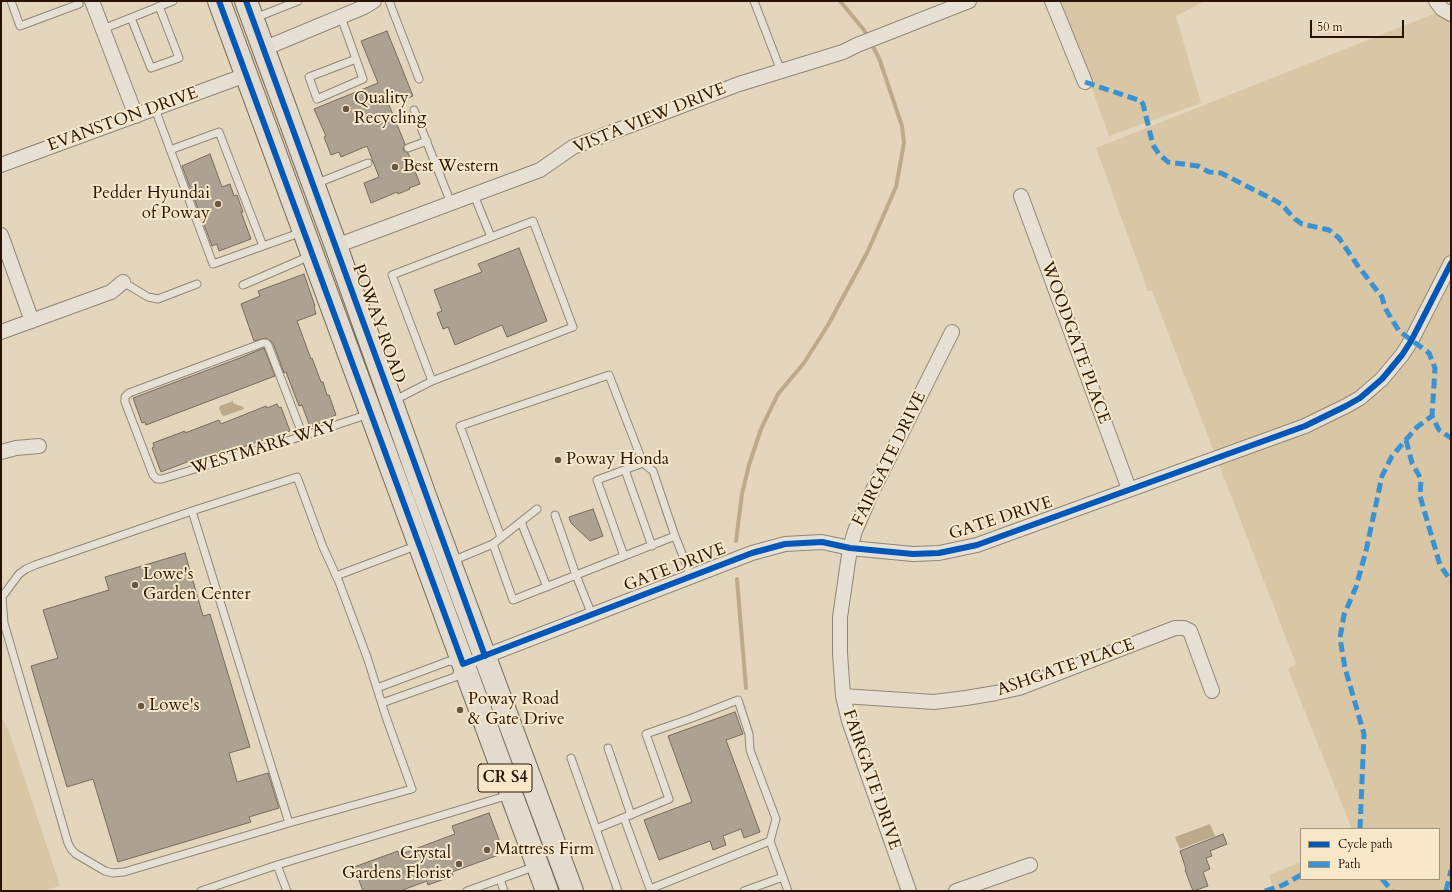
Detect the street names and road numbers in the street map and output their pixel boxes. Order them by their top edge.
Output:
street label: VISTA VIEW DRIVE [571,79,729,159]
street label: EVANSTON DRIVE [45,83,201,157]
street label: WOODGATE PLACE [1036,259,1114,427]
street label: POWAY ROAD [347,262,409,386]
street label: FAIRGATE DRIVE [849,389,931,529]
street label: WESTMARK WAY [189,416,339,480]
street label: GATE DRIVE [947,493,1055,545]
street label: GATE DRIVE [621,539,729,597]
street label: ASHGATE PLACE [995,635,1137,701]
street label: FAIRGATE DRIVE [837,707,905,853]
road number: CR S4 [478,764,532,792]

